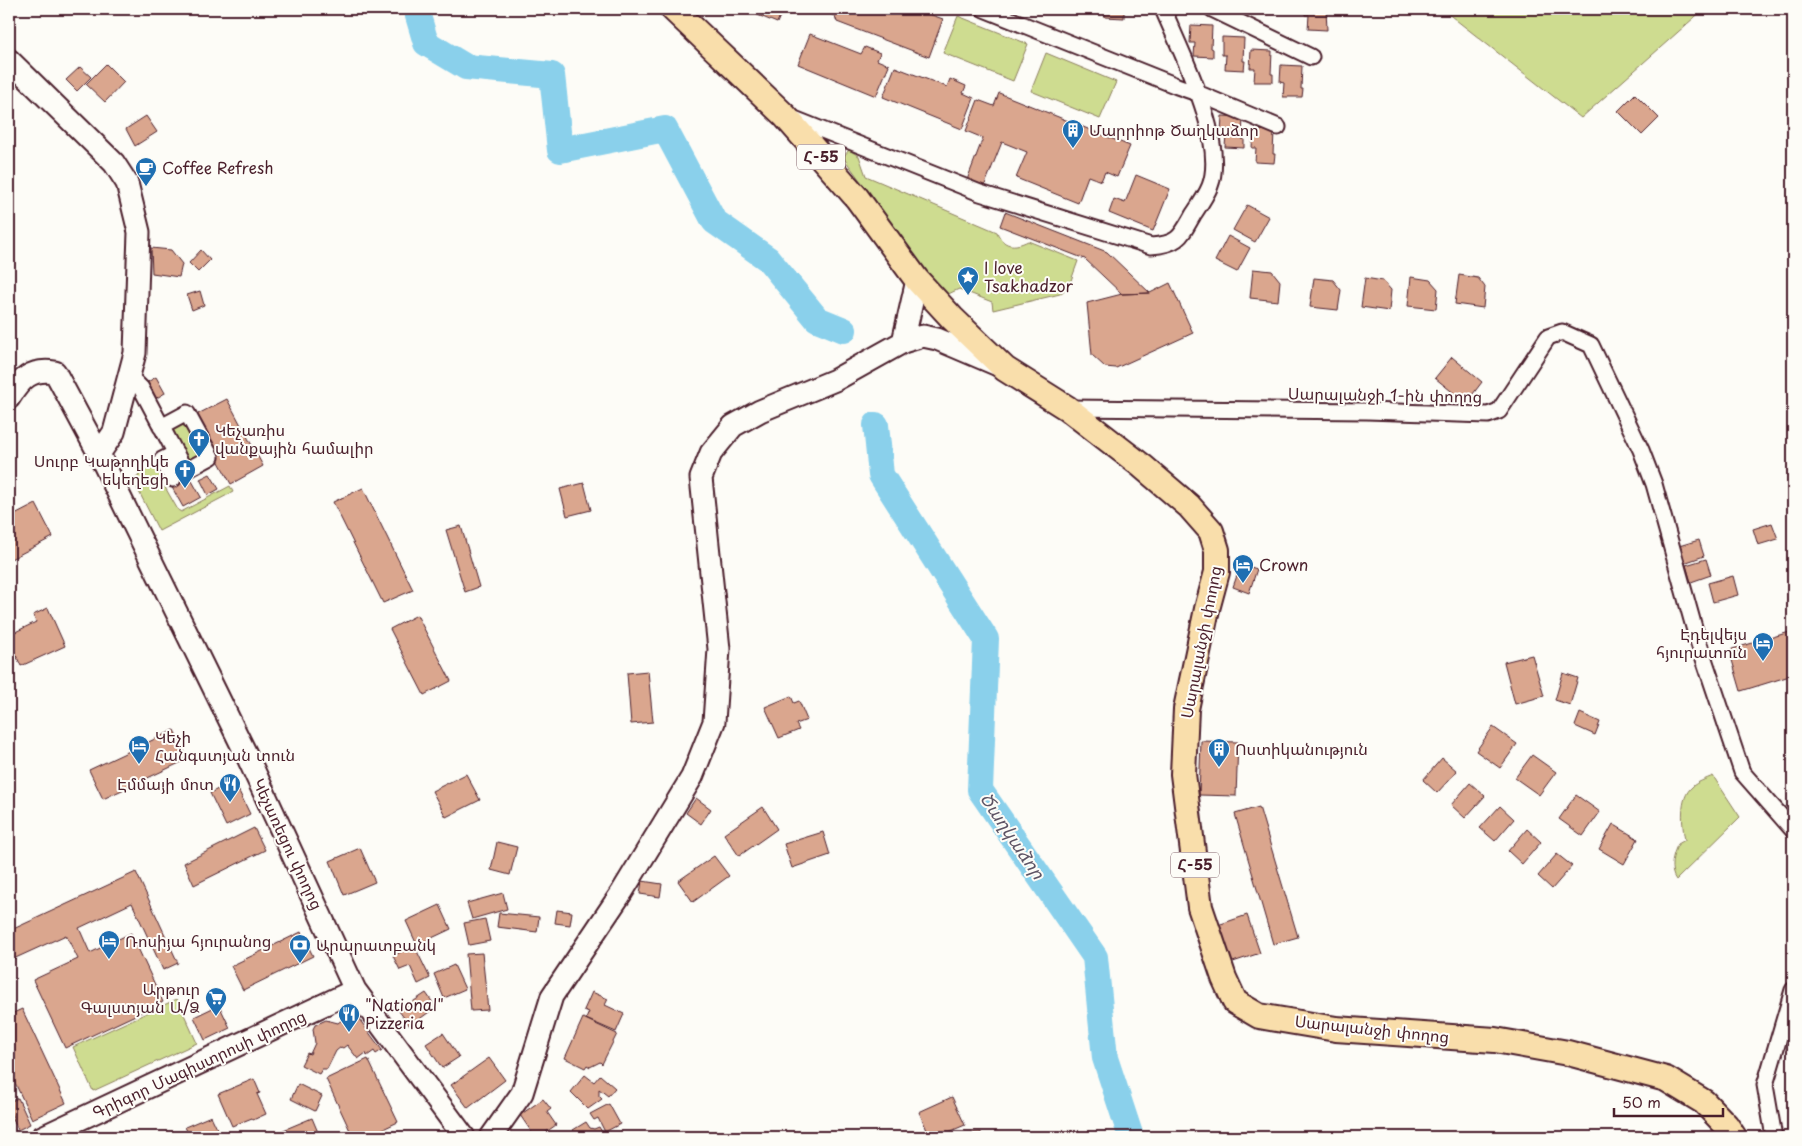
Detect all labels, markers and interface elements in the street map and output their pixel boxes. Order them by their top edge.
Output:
place label: Մարրիոթ Ծաղկաձոր [1089,117,1259,141]
building icon: Մարրիոթ Ծաղկաձոր [1061,118,1085,149]
road number: Հ-55 [797,144,845,170]
place label: Coffee Refresh [162,155,274,179]
cafe icon: Coffee Refresh [134,156,158,187]
place label: I love Tsakhadzor [984,255,1073,297]
place icon: I love Tsakhadzor [956,265,980,296]
street label: Սարալանջի 1-ին փողոց [1288,380,1482,408]
place label: Կեչառիս վանքային համալիր [215,417,374,459]
church icon: Կեչառիս վանքային համալիր [187,427,211,458]
place label: Սուրբ Կաթողիկե եկեղեցի [34,448,169,490]
church icon: Սուրբ Կաթողիկե եկեղեցի [173,458,197,489]
place label: Crown [1259,552,1308,576]
hotel icon: Crown [1231,553,1255,584]
street label: Սարալանջի փողոց [1173,563,1227,720]
place label: Էդելվեյս հյուրատուն [1656,621,1747,663]
hotel icon: Էդելվեյս հյուրատուն [1751,631,1775,662]
place label: Կեչի Հանգստյան տուն [155,724,295,766]
hotel icon: Կեչի Հանգստյան տուն [127,734,151,765]
place label: Ոստիկանություն [1235,736,1368,760]
building icon: Ոստիկանություն [1207,737,1231,768]
place label: Էմմայի մոտ [117,771,214,795]
restaurant icon: Էմմայի մոտ [218,772,242,803]
street label: Կեչառեցու փողոց [248,774,330,913]
water label: Ծաղկաձոր [974,786,1052,884]
road number: Հ-55 [1171,852,1219,878]
place label: Ռոսիյա հյուրանոց [125,928,271,952]
hotel icon: Ռոսիյա հյուրանոց [97,929,121,960]
place label: Արարատբանկ [316,932,436,956]
bank icon: Արարատբանկ [288,933,312,964]
place label: Արթուր Գալստյան Ա/Ձ [80,976,200,1018]
supermarket icon: Արթուր Գալստյան Ա/Ձ [204,986,228,1017]
place label: "National" Pizzeria [365,992,444,1034]
restaurant icon: "National" Pizzeria [337,1002,361,1033]
street label: Գրիգոր Մագիստրոսի փողոց [88,1003,309,1123]
street label: Սարալանջի փողոց [1294,1008,1450,1048]
scale bar [1614,1086,1723,1118]
text: 50 m [1622,1090,1661,1113]

